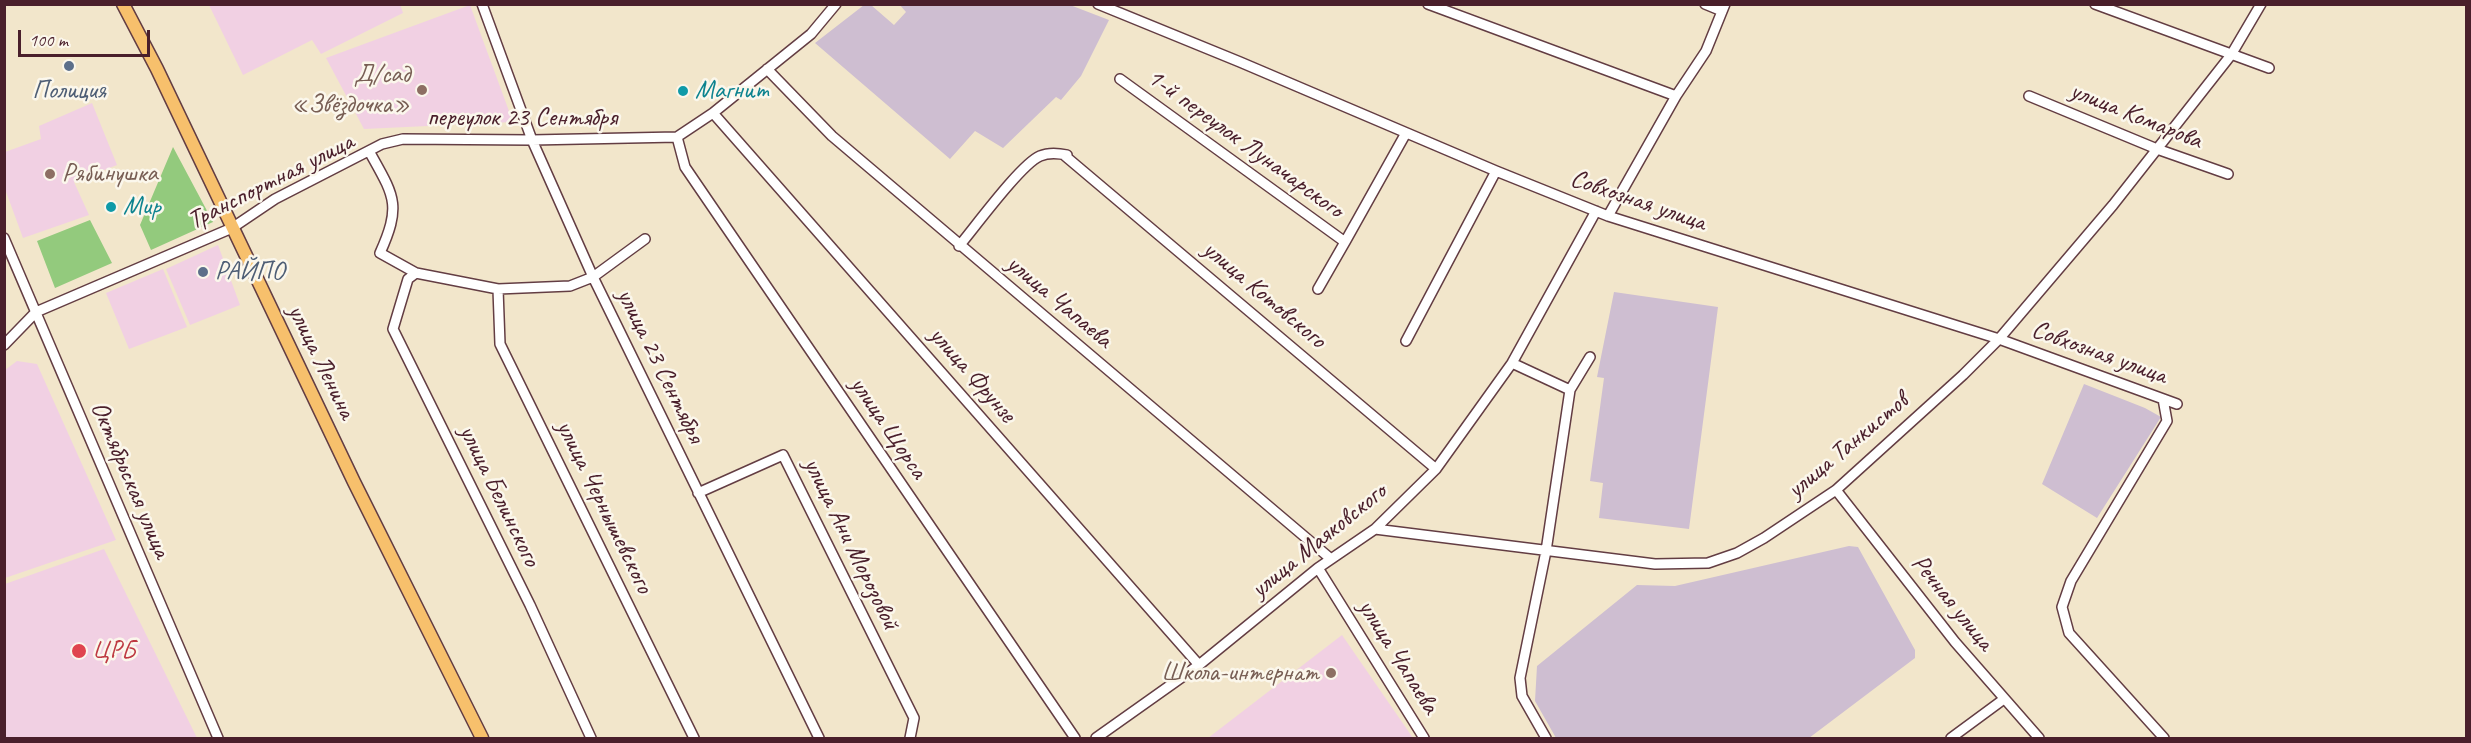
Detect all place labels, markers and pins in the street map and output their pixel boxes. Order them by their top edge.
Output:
marker: Полиция [62,59,76,73]
place label: Д/сад «Звёздочка» [291,59,410,120]
place label: Полиция [32,75,106,107]
place label: Магнит [695,75,769,107]
marker: Д/сад «Звёздочка» [415,83,429,97]
marker: Магнит [676,84,690,98]
place label: Рябинушка [62,158,158,190]
marker: Рябинушка [43,167,57,181]
place label: Мир [123,191,161,223]
marker: Мир [104,200,118,214]
place label: РАЙПО [215,256,284,288]
marker: РАЙПО [196,265,210,279]
place label: ЦРБ [92,635,135,667]
marker: ЦРБ [70,642,88,660]
place label: Школа-интернат [1161,657,1319,689]
marker: Школа-интернат [1324,666,1338,680]

